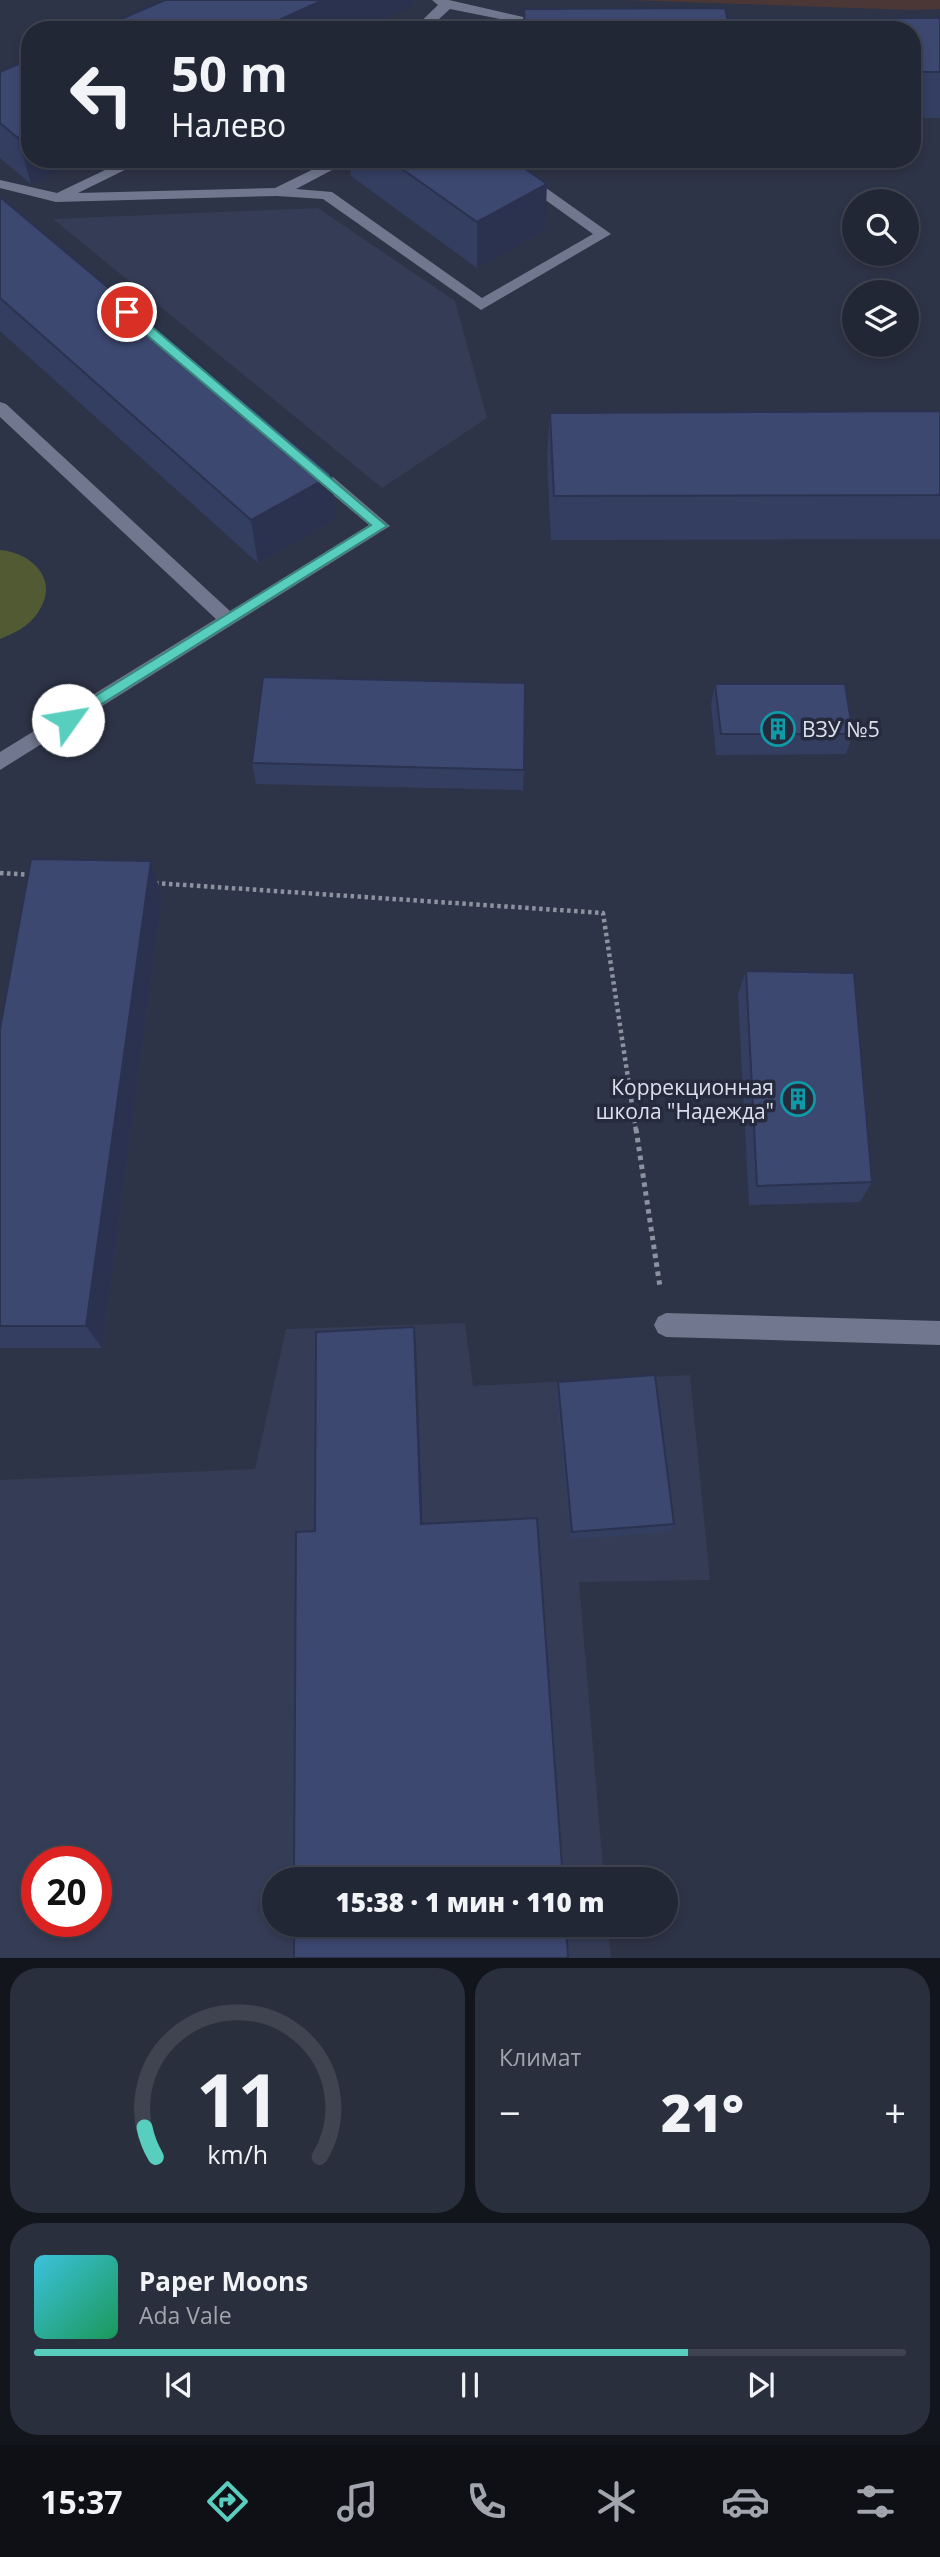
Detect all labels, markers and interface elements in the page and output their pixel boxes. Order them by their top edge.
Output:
text: 50 m [171,40,288,106]
icon: left [56,49,147,140]
text: Налево [171,103,286,146]
map controls [842,189,919,357]
button: search [842,189,919,266]
button: layers [842,280,919,357]
pin [97,282,157,342]
icon: arrive [108,293,146,331]
position arrow [31,683,105,757]
building icon: ВЗУ №5 [759,710,797,748]
place label: ВЗУ №5 [802,715,880,743]
place label: Коррекционная школа "Надежда" [596,1073,774,1125]
building icon: Коррекционная школа "Надежда" [779,1080,817,1118]
speed limit sign: 20 [21,1846,112,1937]
text: 15:38 · 1 мин · 110 m [335,1884,605,1920]
text: Климат [499,2041,581,2073]
text: 11 [196,2049,279,2148]
text: 21° [661,2076,744,2147]
text: − [499,2086,521,2138]
text: + [884,2086,906,2138]
text: km/h [207,2136,268,2170]
text: Paper Moons [139,2263,308,2299]
text: Ada Vale [139,2299,232,2331]
icon: previous [160,2366,198,2404]
icon: pause [451,2366,489,2404]
icon: next [742,2366,780,2404]
icon: directions [203,2477,252,2526]
icon: music [333,2477,382,2526]
icon: phone [462,2477,511,2526]
icon: climate [592,2477,641,2526]
icon: car [721,2477,770,2526]
icon: filters [851,2477,900,2526]
text: 15:37 [40,2480,123,2523]

